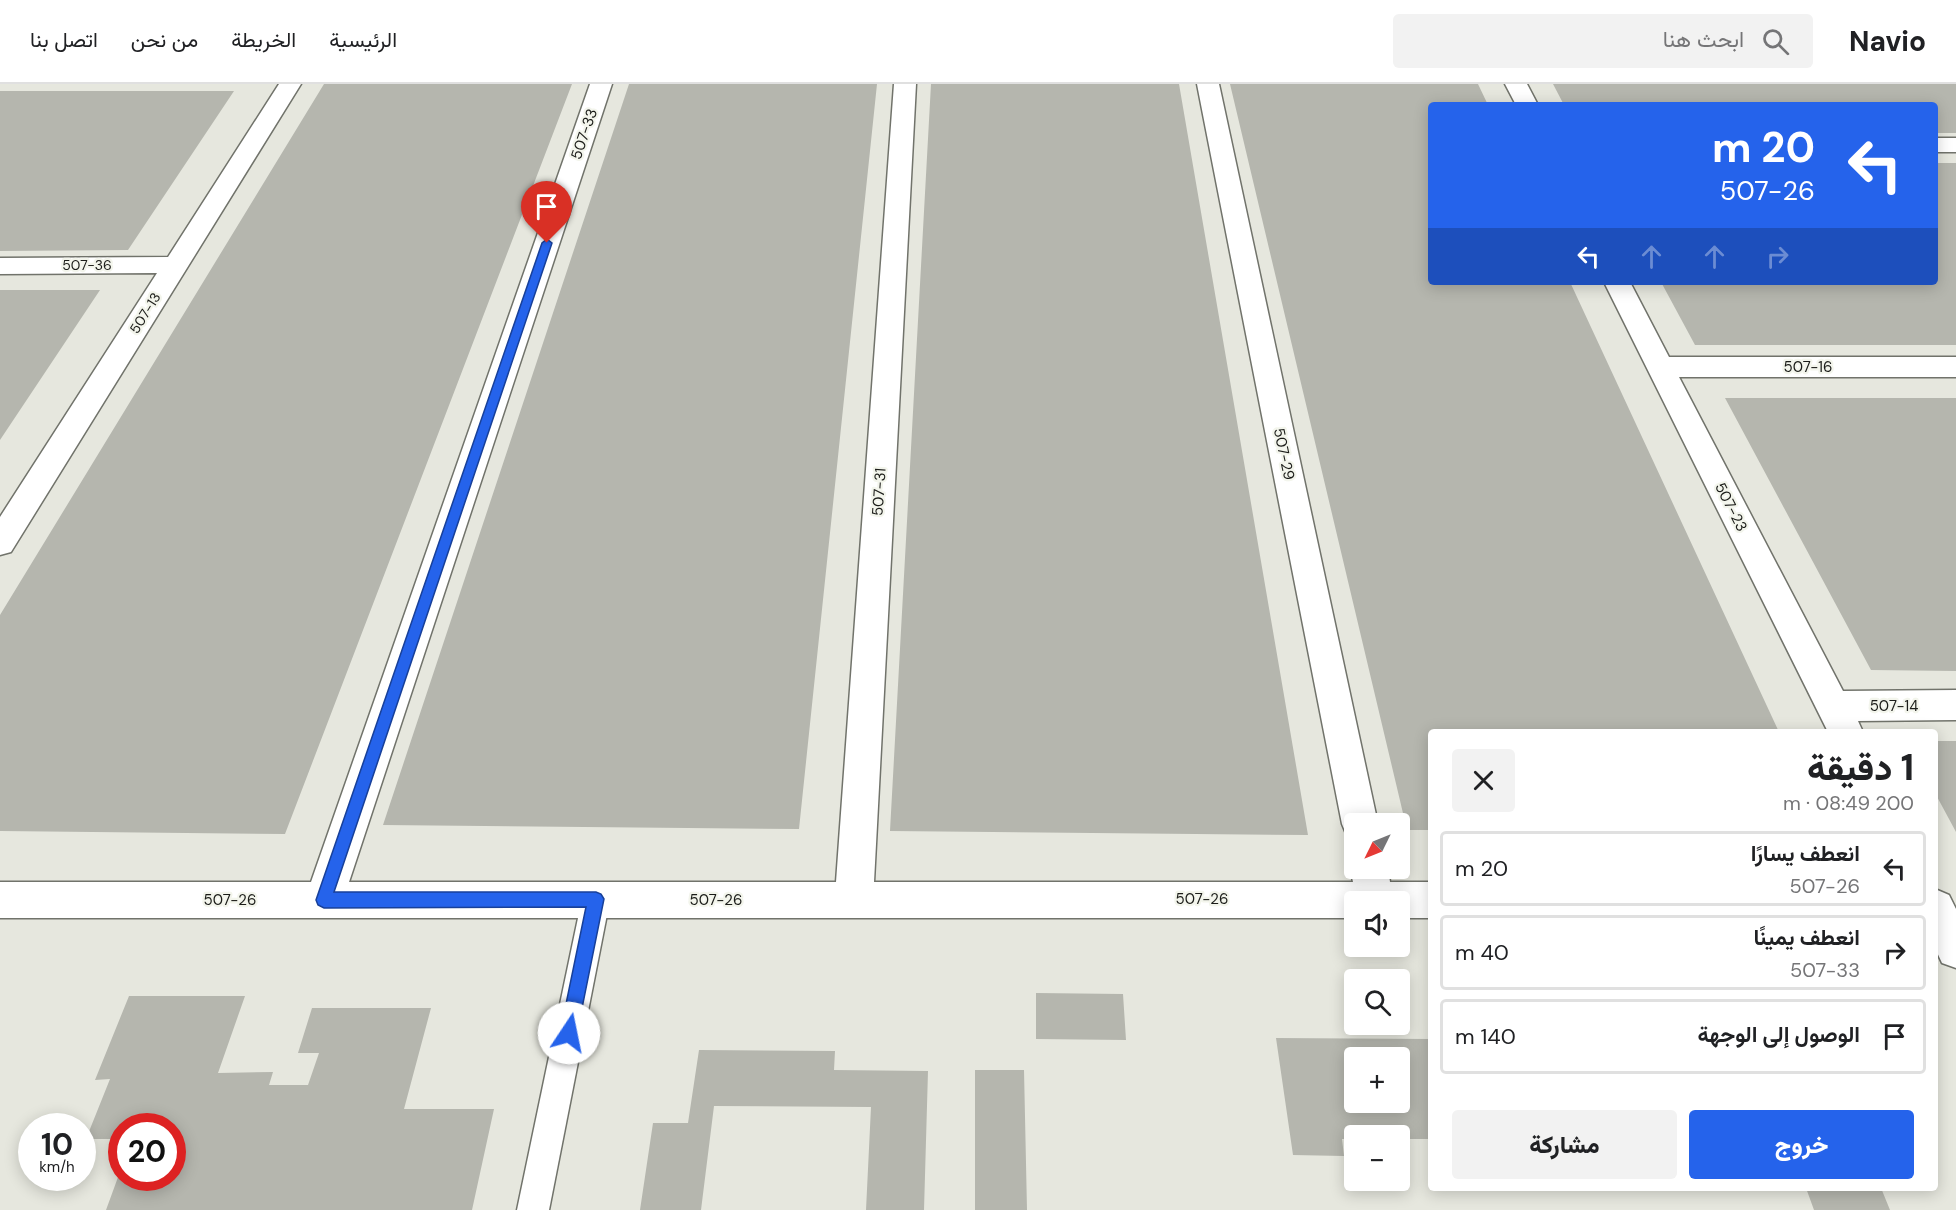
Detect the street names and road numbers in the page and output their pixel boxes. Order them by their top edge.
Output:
street label: 507-33 [566,106,602,162]
street label: 507-36 [62,256,112,274]
street label: 507-13 [125,289,165,337]
street label: 507-16 [1784,357,1832,377]
street label: 507-29 [1269,426,1299,482]
street label: 507-31 [867,467,891,517]
street label: 507-23 [1710,479,1752,535]
street label: 507-14 [1870,696,1918,716]
street label: 507-26 [1176,889,1228,909]
street label: 507-26 [204,890,256,910]
street label: 507-26 [690,890,742,910]

